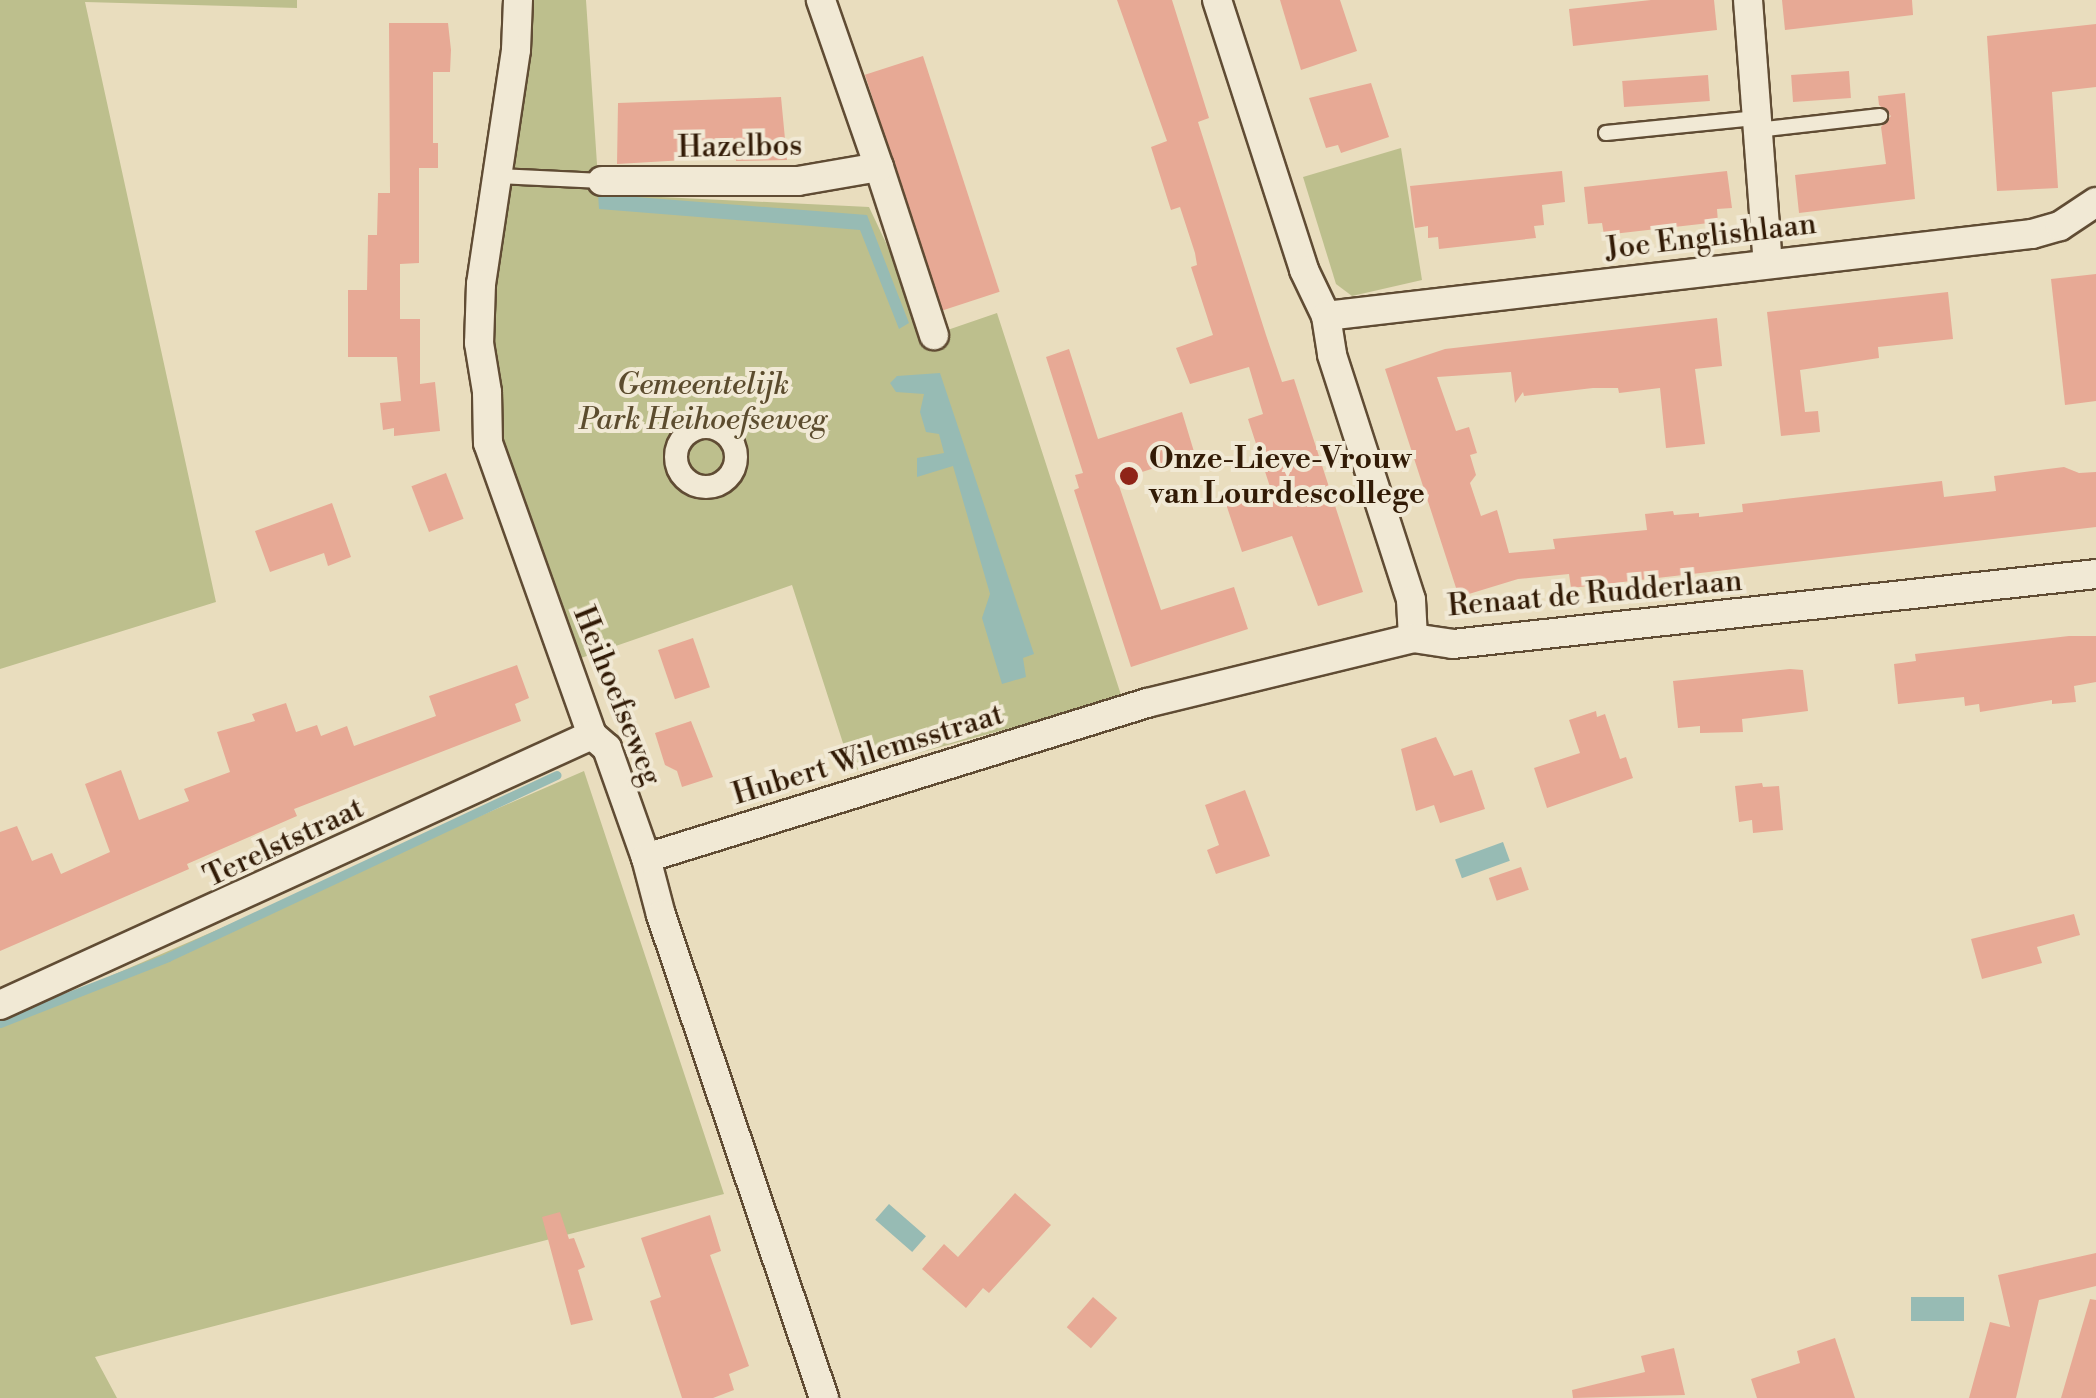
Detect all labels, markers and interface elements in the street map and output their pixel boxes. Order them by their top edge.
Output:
street label: Hazelbos [677,128,803,166]
street label: Joe Englishlaan [1604,206,1818,268]
park label: Gemeentelijk Park Heihoefseweg [579,367,827,438]
place label: Onze-Lieve-Vrouw van Lourdescollege [1149,441,1425,512]
marker: Onze-Lieve-Vrouw van Lourdescollege [1118,465,1140,487]
street label: Renaat de Rudderlaan [1446,563,1744,625]
street label: Heihoefseweg [565,601,669,791]
street label: Hubert Wilemsstraat [728,697,1008,813]
street label: Terelststraat [198,790,370,896]

